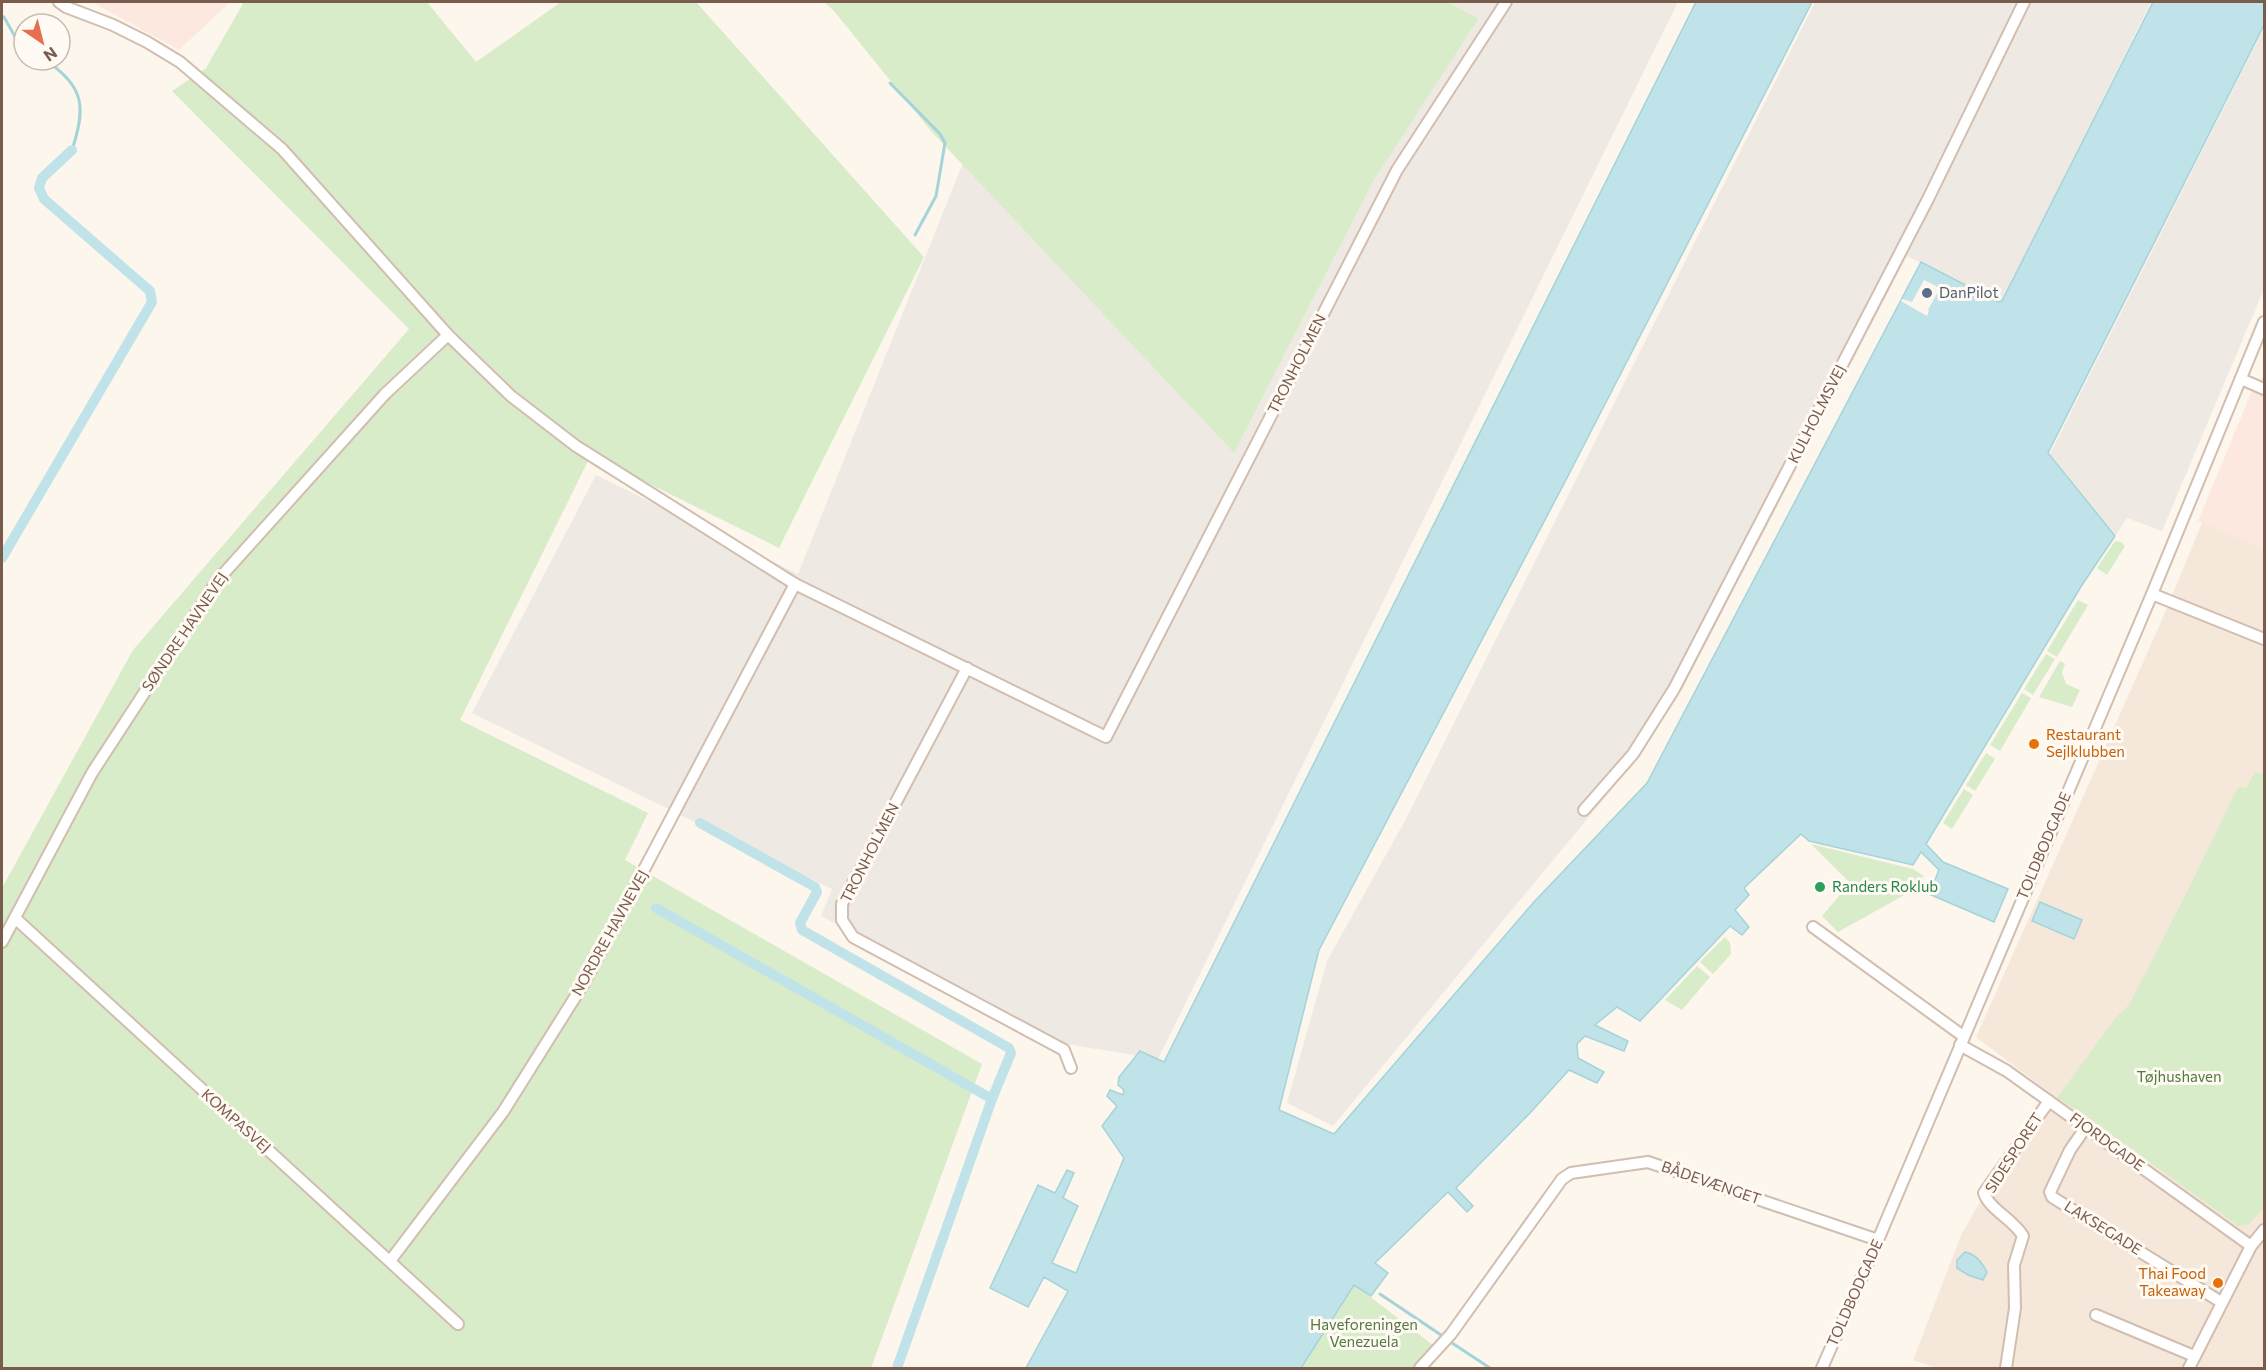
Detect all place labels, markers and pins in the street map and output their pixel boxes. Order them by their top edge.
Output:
place label: DanPilot [1939,283,1999,301]
marker: DanPilot [1920,286,1934,300]
place label: Restaurant Sejlklubben [2046,725,2125,760]
marker: Restaurant Sejlklubben [2027,737,2041,751]
place label: Randers Roklub [1832,877,1938,895]
marker: Randers Roklub [1813,880,1827,894]
place label: Thai Food Takeaway [2138,1264,2206,1299]
marker: Thai Food Takeaway [2211,1276,2225,1290]

